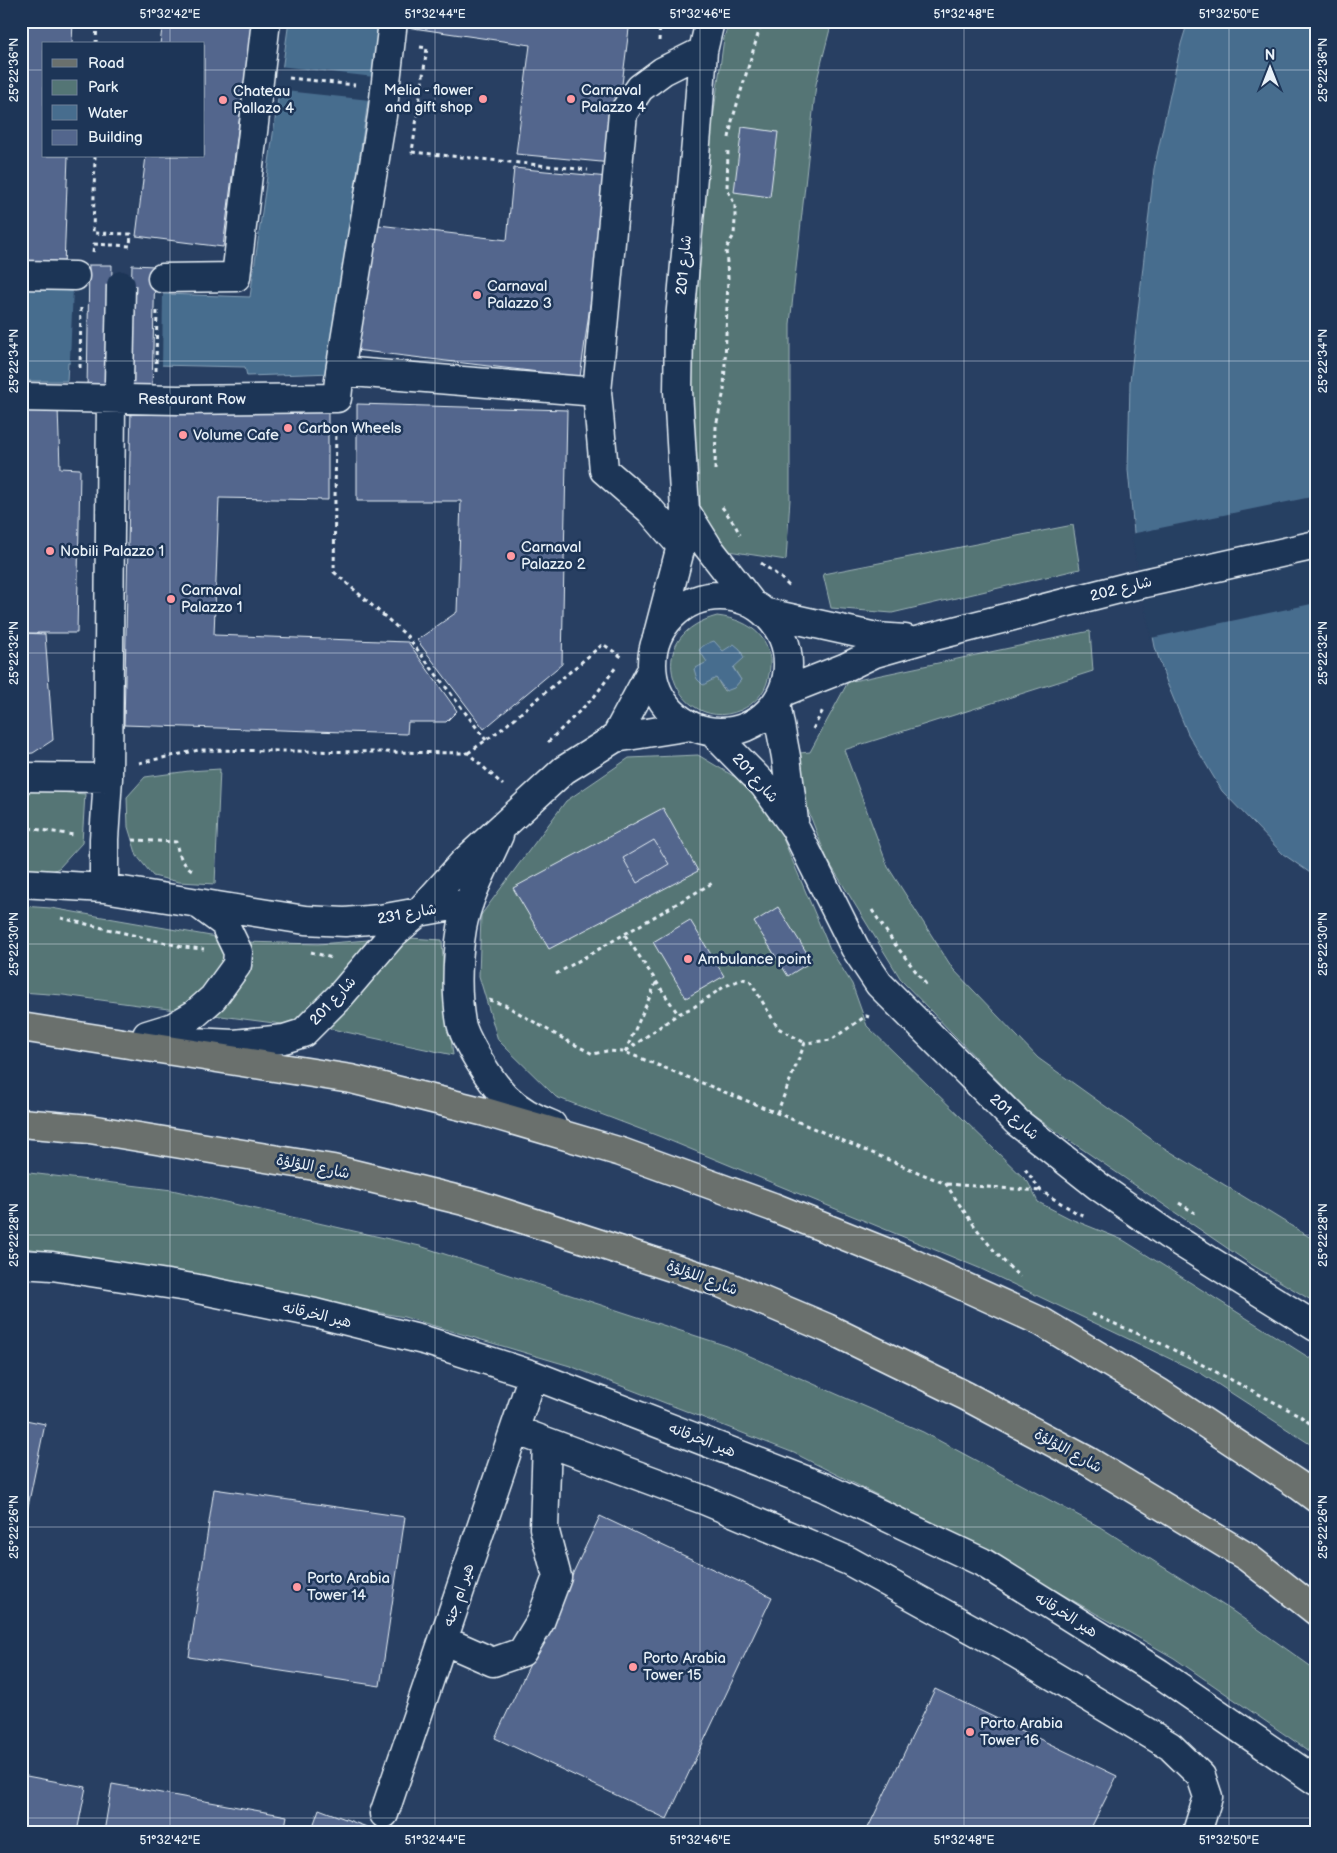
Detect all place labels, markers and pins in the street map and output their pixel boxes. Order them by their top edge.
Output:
place label: Melia - flower and gift shop [384,81,474,117]
place label: Carnaval Palazzo 4 [581,81,646,117]
place label: Chateau Pallazo 4 [233,82,294,118]
marker: Melia - flower and gift shop [477,93,489,105]
marker: Carnaval Palazzo 4 [565,93,577,105]
marker: Chateau Pallazo 4 [217,94,229,106]
place label: Carnaval Palazzo 3 [487,277,552,313]
marker: Carnaval Palazzo 3 [471,289,483,301]
place label: Carbon Wheels [298,419,402,438]
marker: Carbon Wheels [282,422,294,434]
place label: Volume Cafe [193,426,279,445]
marker: Volume Cafe [177,429,189,441]
place label: Carnaval Palazzo 2 [521,538,586,574]
place label: Nobili Palazzo 1 [60,542,164,561]
marker: Nobili Palazzo 1 [44,545,56,557]
marker: Carnaval Palazzo 2 [505,550,517,562]
place label: Carnaval Palazzo 1 [181,581,243,617]
marker: Carnaval Palazzo 1 [165,593,177,605]
place label: Ambulance point [698,950,812,969]
marker: Ambulance point [682,953,694,965]
place label: Porto Arabia Tower 14 [307,1569,390,1605]
marker: Porto Arabia Tower 14 [291,1581,303,1593]
place label: Porto Arabia Tower 15 [643,1649,726,1685]
marker: Porto Arabia Tower 15 [627,1661,639,1673]
place label: Porto Arabia Tower 16 [980,1714,1063,1750]
marker: Porto Arabia Tower 16 [964,1726,976,1738]

